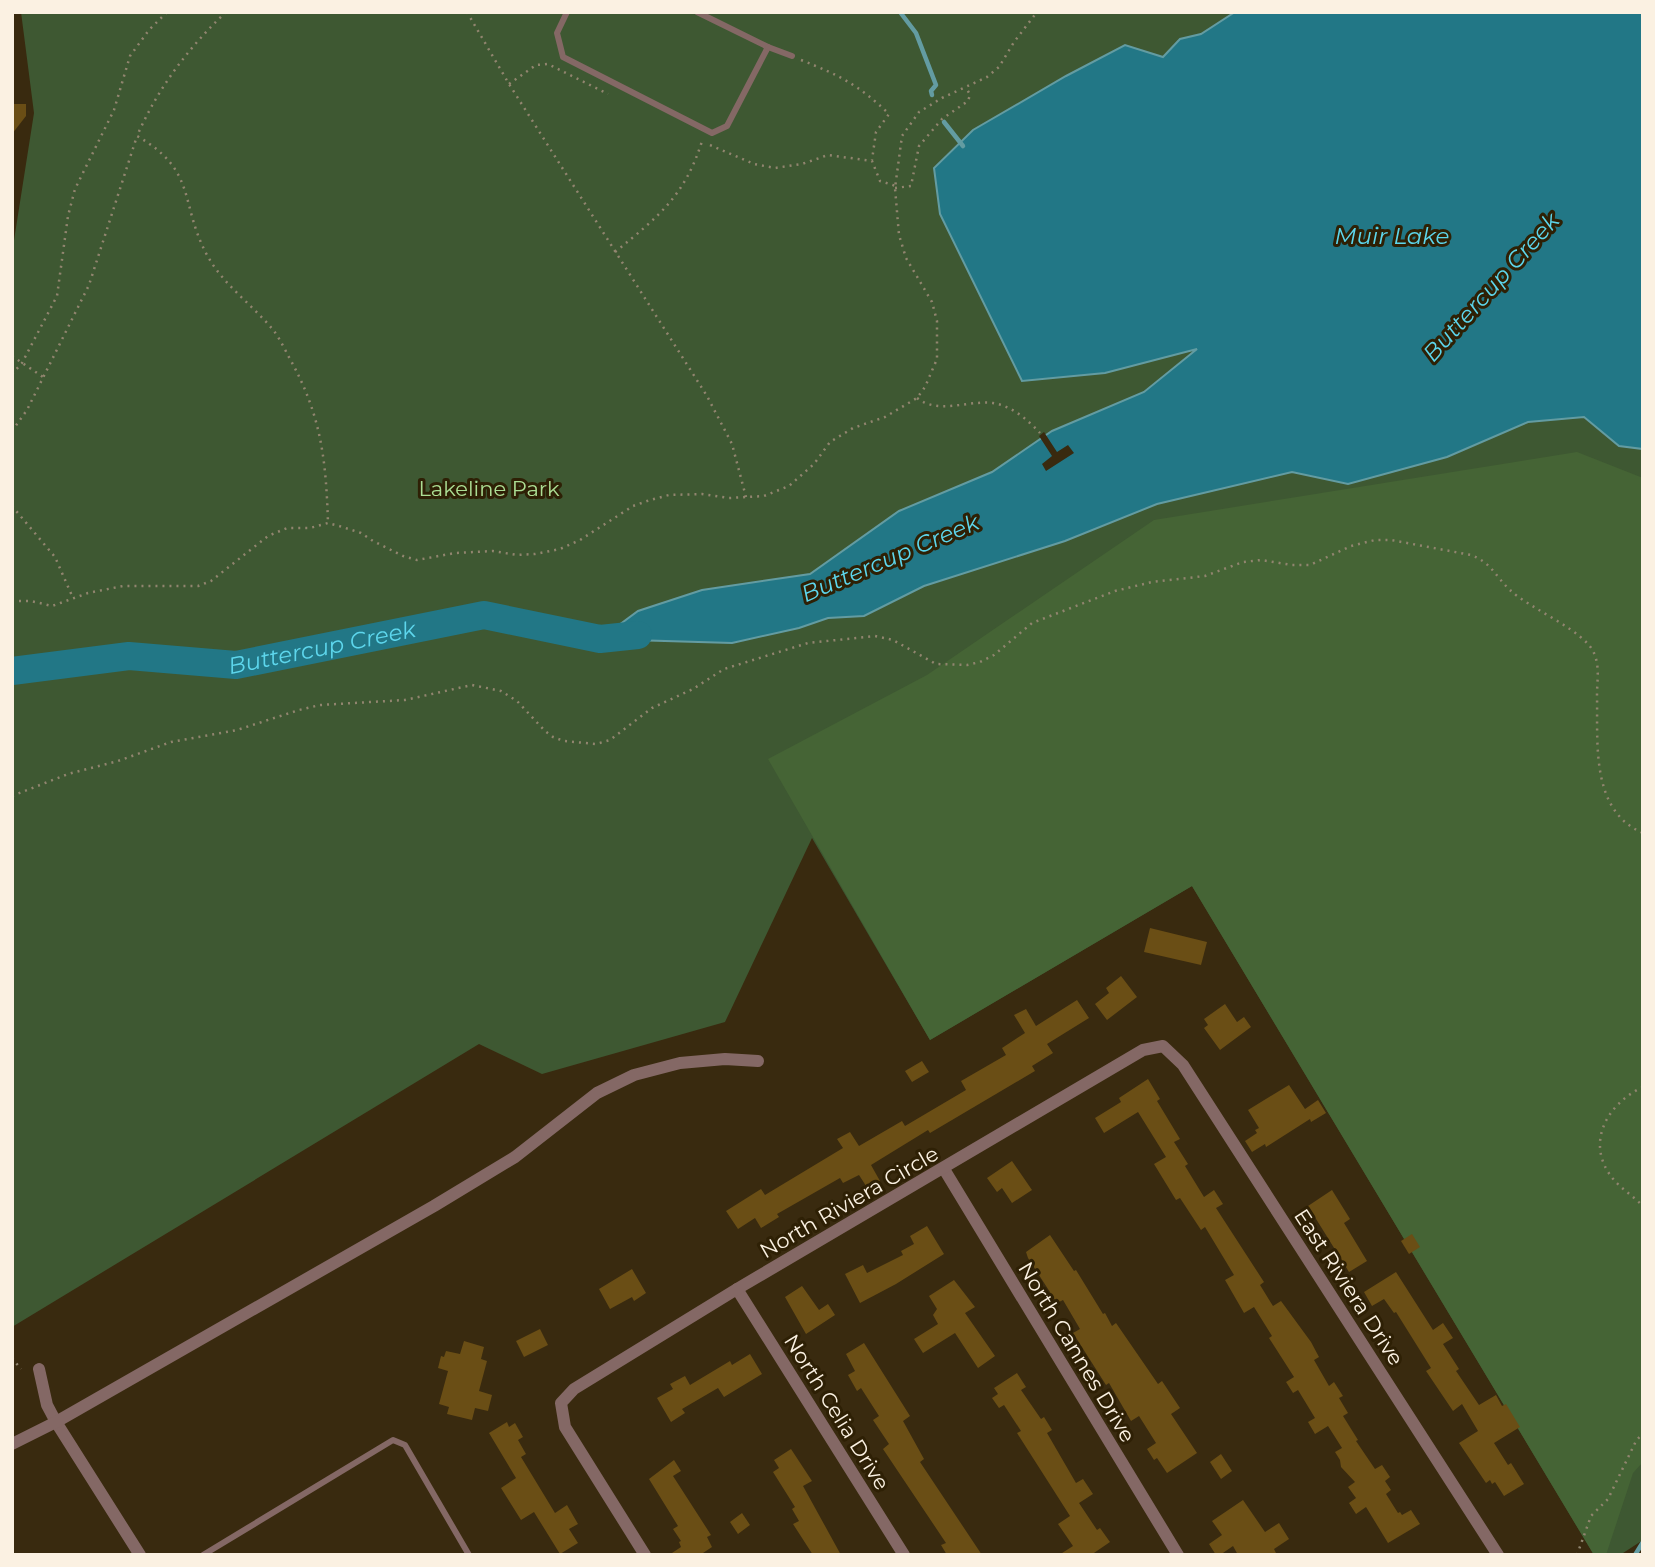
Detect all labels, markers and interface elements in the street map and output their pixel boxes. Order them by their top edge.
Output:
water label: Buttercup Creek [1417,206,1566,367]
water label: Muir Lake [1335,222,1449,250]
park label: Lakeline Park [418,476,560,501]
water label: Buttercup Creek [797,507,984,608]
water label: Buttercup Creek [226,615,419,680]
street label: North Riviera Circle [755,1141,943,1263]
street label: East Riviera Drive [1289,1204,1409,1370]
street label: North Cannes Drive [1013,1257,1141,1447]
street label: North Celia Drive [779,1330,895,1494]

